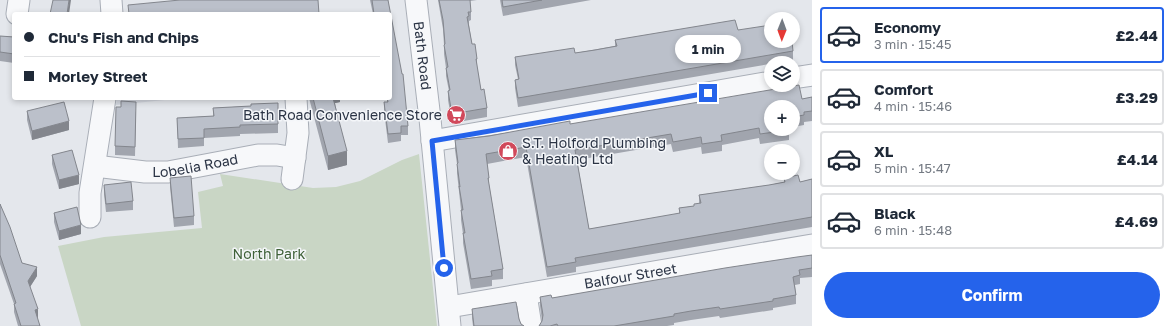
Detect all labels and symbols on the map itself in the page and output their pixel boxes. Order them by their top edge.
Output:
north arrow [764,12,800,48]
street label: Bath Road [411,20,436,91]
callout: 1 min [675,35,741,63]
route end [699,84,717,102]
supermarket icon: Bath Road Convenience Store [445,104,467,126]
place label: Bath Road Convenience Store [243,106,442,123]
place label: S.T. Holford Plumbing & Heating Ltd [522,134,666,167]
shop icon: S.T. Holford Plumbing & Heating Ltd [497,140,519,162]
street label: Lobelia Road [152,150,239,180]
park label: North Park [233,245,305,262]
route start [435,259,453,277]
street label: Balfour Street [583,259,678,292]

